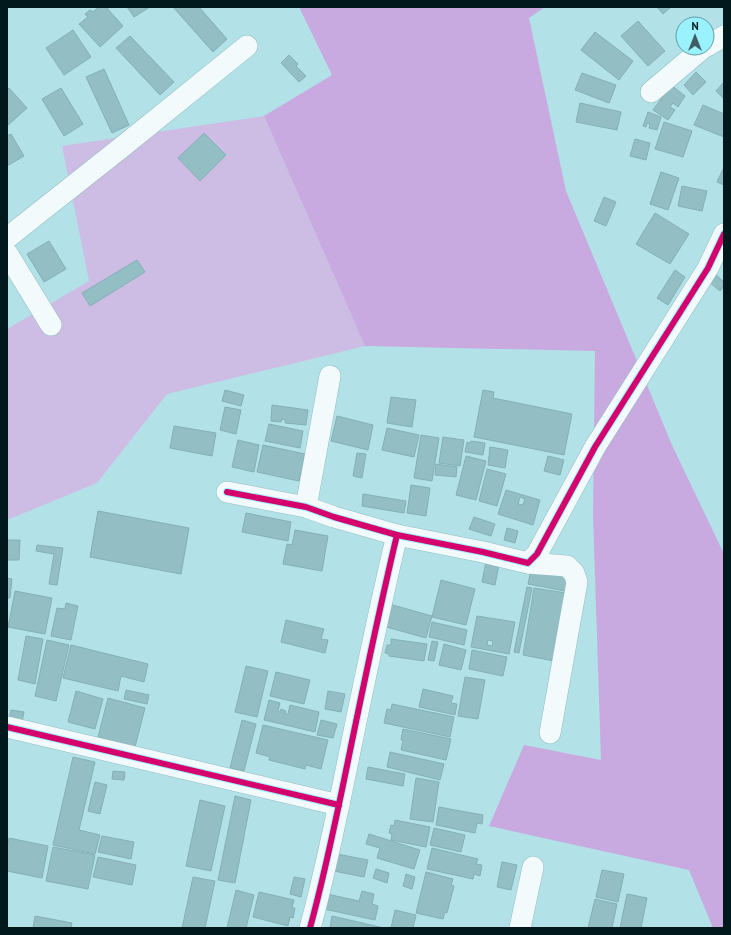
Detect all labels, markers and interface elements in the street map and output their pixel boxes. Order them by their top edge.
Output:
north arrow [675,16,715,56]
text: N [691,19,699,33]

